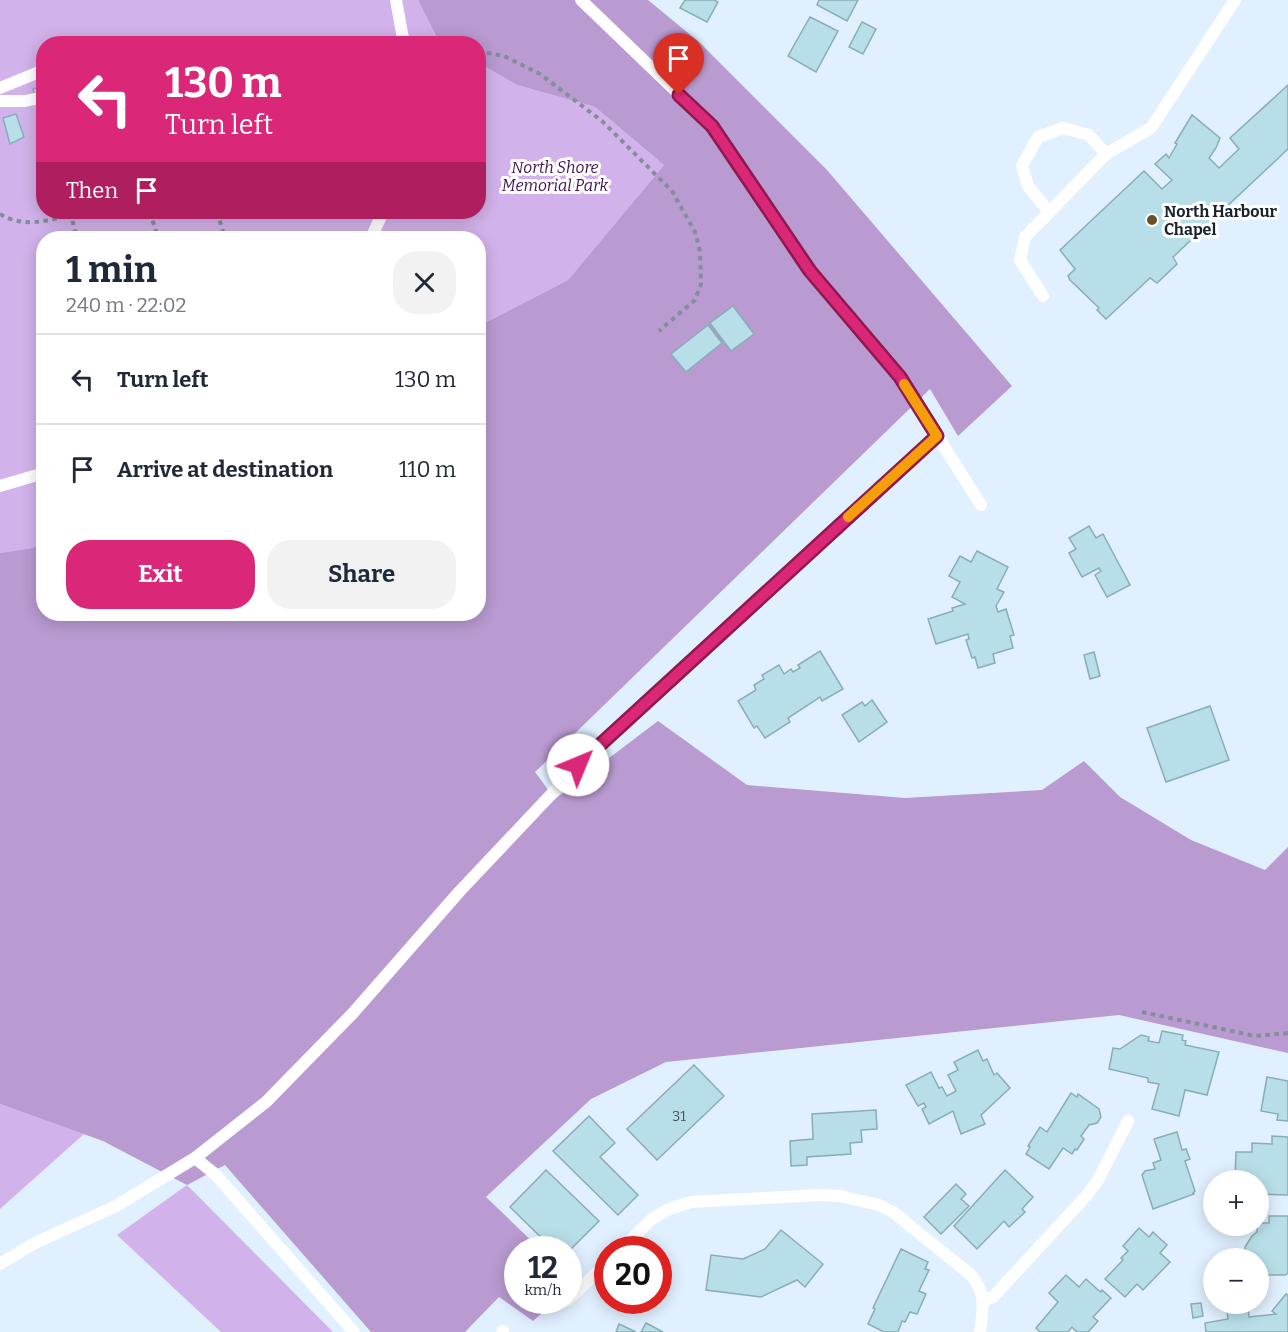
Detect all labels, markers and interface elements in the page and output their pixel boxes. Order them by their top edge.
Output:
pin [653,33,704,95]
icon: arrive [662,42,695,75]
text: 130 m [165,58,282,108]
icon: left [66,60,144,138]
text: Turn left [165,109,273,141]
park label: North Shore Memorial Park [502,158,608,195]
icon: arrive [130,174,163,207]
text: Then [66,177,118,204]
place label: North Harbour Chapel [1164,202,1278,239]
marker: North Harbour Chapel [1145,213,1159,227]
text: 1 min [66,248,157,292]
button: close [393,251,456,314]
text: 240 m · 22:02 [66,293,186,317]
icon: left [66,363,99,396]
text: Turn left [117,366,209,393]
text: 130 m [395,366,456,393]
icon: arrive [66,453,99,486]
text: Arrive at destination [117,456,333,483]
text: 110 m [399,456,456,483]
button: Exit [66,540,255,609]
button: Share [267,540,456,609]
position arrow [546,733,610,797]
house number: 31 [672,1108,686,1125]
map controls [1203,1170,1269,1314]
button: + [1203,1170,1269,1236]
speed limit sign: 20 [594,1236,672,1314]
button: − [1203,1248,1269,1314]
text: 12 [528,1250,558,1286]
text: km/h [524,1281,562,1299]

